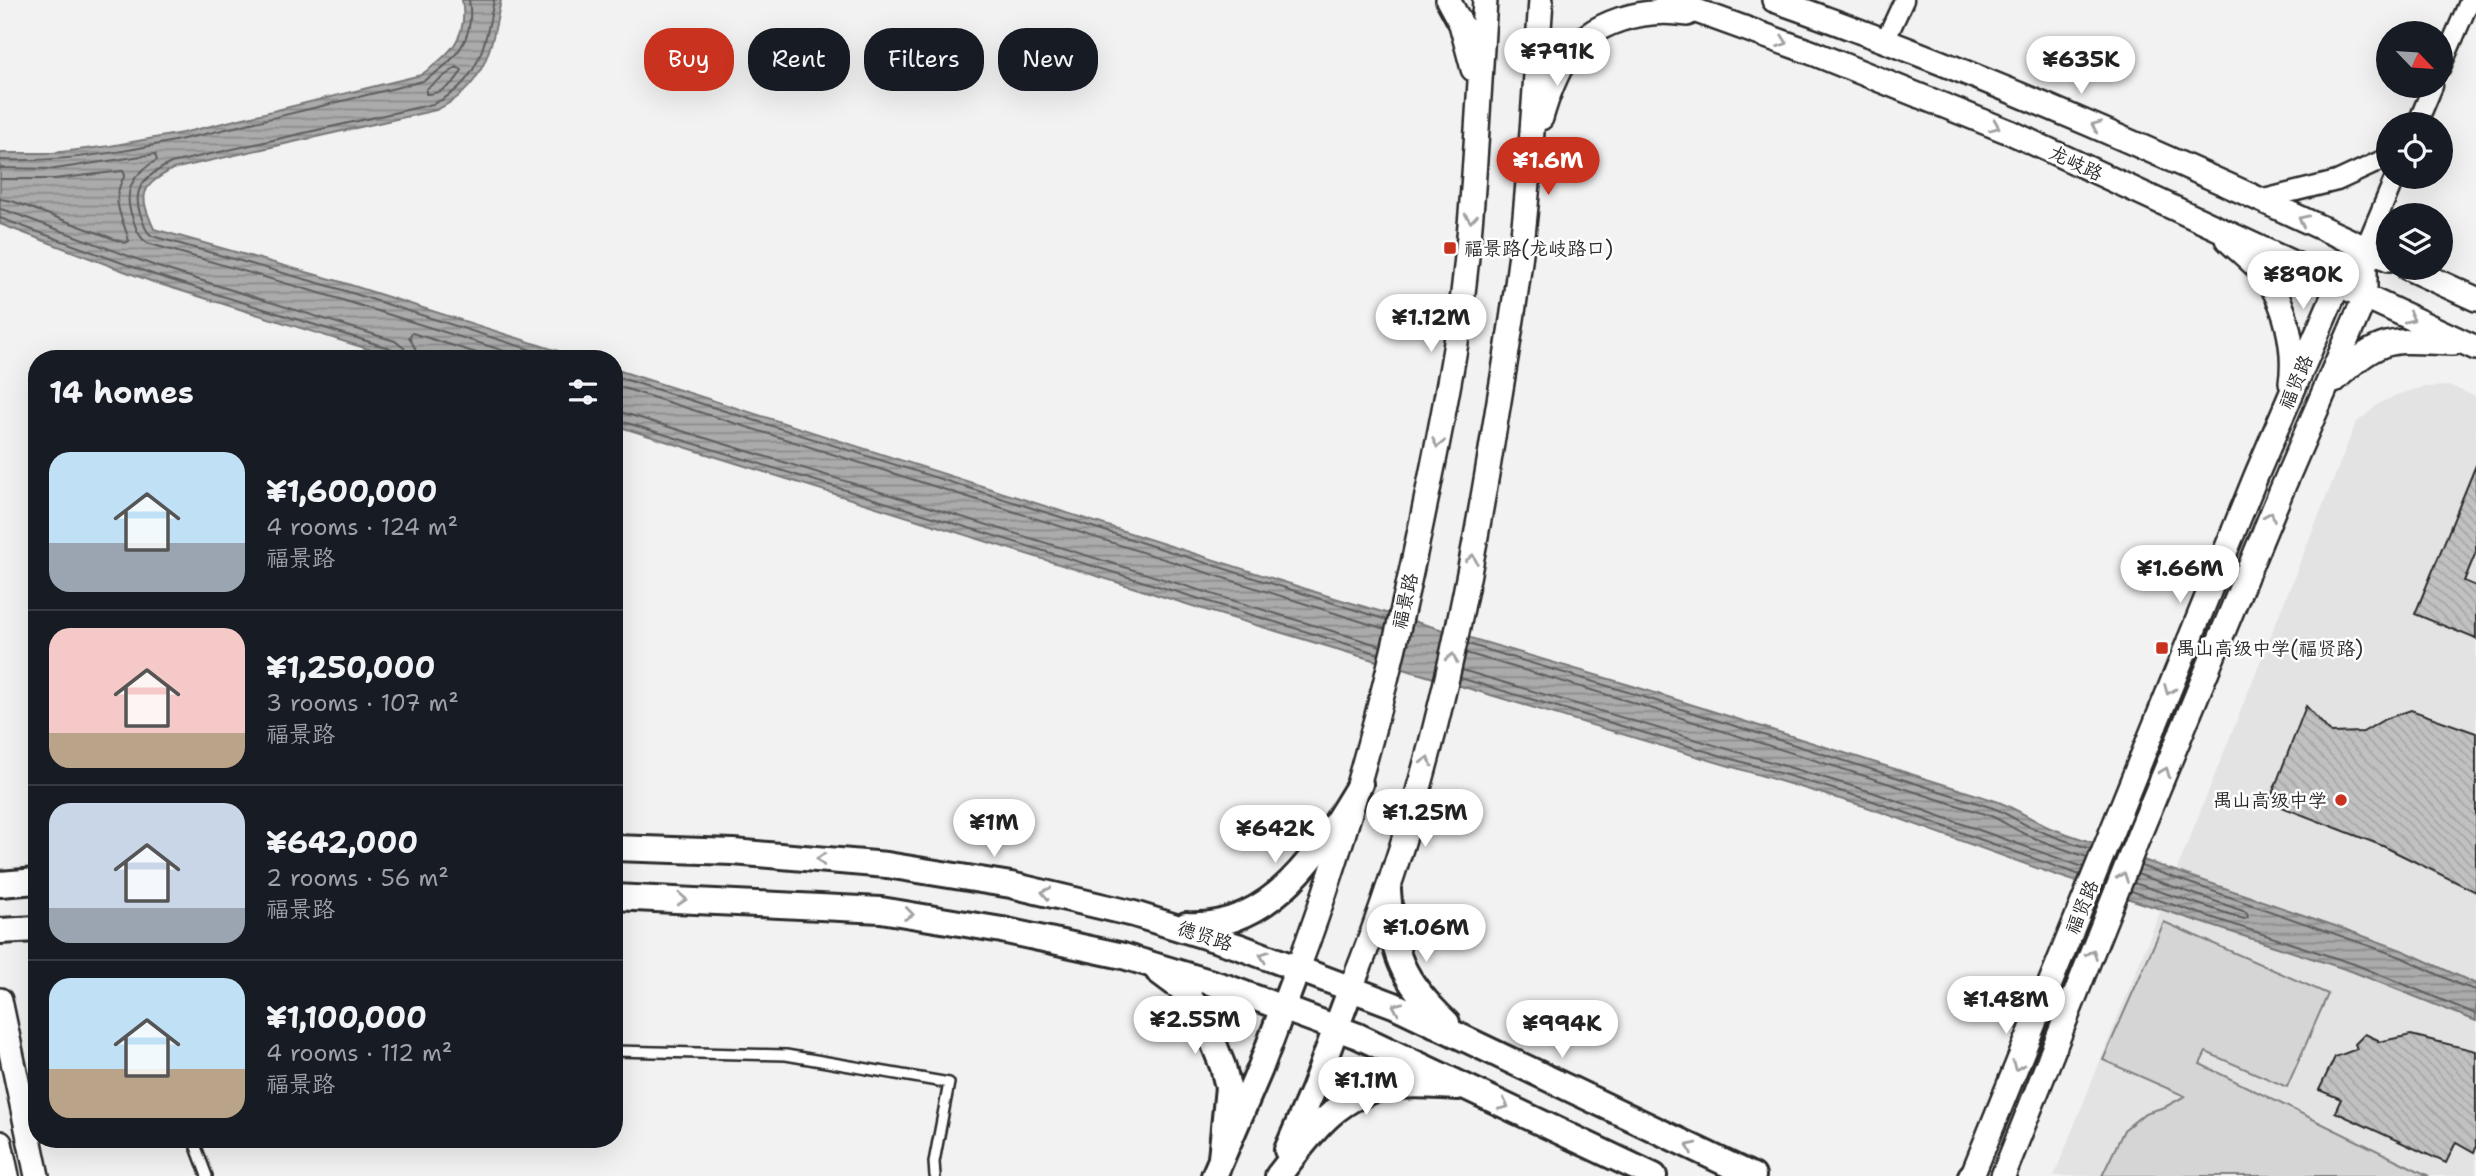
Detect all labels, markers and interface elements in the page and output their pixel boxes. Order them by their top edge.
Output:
north arrow [2376,21,2454,98]
map controls [2376,21,2453,280]
chip: Buy [644,28,734,91]
chip: Rent [748,28,850,91]
chip: Filters [864,28,984,91]
chip: New [998,28,1098,91]
pin: ¥791K [1508,28,1606,88]
one-way arrow [1777,34,1789,48]
text: ¥791K [1520,36,1594,66]
pin: ¥635K [2032,36,2130,96]
text: ¥635K [2042,44,2120,74]
button: locate [2376,112,2453,189]
one-way arrow [1988,118,2000,132]
one-way arrow [2091,120,2103,134]
pin: ¥1.6M [1499,138,1597,197]
street label: 龙岐路 [2045,140,2107,186]
text: ¥1.6M [1513,145,1583,175]
button: layers [2376,203,2453,280]
one-way arrow [1464,213,1479,224]
one-way arrow [2298,214,2310,228]
place label: 福景路(龙岐路口) [1464,236,1613,261]
marker: 福景路(龙岐路口) [1442,240,1458,256]
pin: ¥890K [2254,252,2352,311]
text: ¥890K [2263,259,2343,289]
pin: ¥1.12M [1374,294,1488,354]
text: ¥1.12M [1392,302,1470,332]
one-way arrow [2403,310,2415,324]
street label: 福贤路 [2273,351,2319,413]
text: 14 homes [49,372,194,413]
icon: filters [564,373,602,411]
one-way arrow [1431,437,1446,449]
text: ¥1,600,000 [266,471,438,512]
icon: home [105,480,189,564]
one-way arrow [2262,511,2276,523]
text: 4 rooms · 124 m² [266,512,458,542]
text: 福景路 [266,543,335,573]
pin: ¥1.66M [2123,546,2237,605]
one-way arrow [1464,553,1479,565]
text: ¥1.66M [2136,553,2224,583]
street label: 福景路 [1386,570,1424,632]
place label: 禺山高级中学(福贤路) [2176,636,2363,661]
marker: 禺山高级中学(福贤路) [2154,640,2170,656]
text: ¥1,250,000 [266,647,435,688]
one-way arrow [1444,653,1458,665]
icon: home [105,656,189,740]
one-way arrow [2164,683,2178,695]
text: 3 rooms · 107 m² [266,688,459,718]
text: 福景路 [266,719,335,749]
one-way arrow [1419,755,1433,767]
one-way arrow [2157,767,2171,779]
place label: 禺山高级中学 [2213,788,2327,813]
pin: ¥1.25M [1368,790,1482,849]
marker: 禺山高级中学 [2333,792,2349,808]
text: ¥1.25M [1382,797,1468,827]
pin: ¥1M [960,800,1028,859]
pin: ¥642K [1226,806,1324,865]
text: ¥1M [969,807,1019,837]
text: ¥642K [1236,813,1314,843]
text: ¥642,000 [266,822,418,863]
icon: home [105,831,189,915]
one-way arrow [815,852,826,867]
text: 2 rooms · 56 m² [266,863,449,893]
one-way arrow [2114,871,2128,883]
street label: 福贤路 [2060,876,2104,938]
one-way arrow [1040,886,1052,901]
one-way arrow [677,891,688,906]
text: 福景路 [266,894,335,924]
pin: ¥1.06M [1369,904,1483,964]
one-way arrow [903,907,915,922]
text: ¥1.06M [1383,912,1469,942]
street label: 德贤路 [1174,915,1236,957]
one-way arrow [2084,948,2098,960]
one-way arrow [1259,950,1271,964]
pin: ¥1.48M [1949,976,2063,1036]
text: ¥1.48M [1963,984,2049,1014]
pin: ¥2.55M [1138,996,1252,1056]
text: ¥1,100,000 [266,997,427,1038]
pin: ¥994K [1513,1000,1611,1060]
one-way arrow [1392,1001,1405,1015]
text: ¥2.55M [1150,1004,1240,1034]
icon: home [105,1006,189,1090]
text: ¥994K [1522,1008,1602,1038]
text: 4 rooms · 112 m² [266,1038,452,1068]
pin: ¥1.1M [1317,1058,1415,1117]
one-way arrow [2011,1059,2025,1071]
text: ¥1.1M [1334,1065,1398,1095]
text: 福景路 [266,1069,335,1099]
one-way arrow [1497,1097,1510,1111]
one-way arrow [1686,1141,1699,1155]

